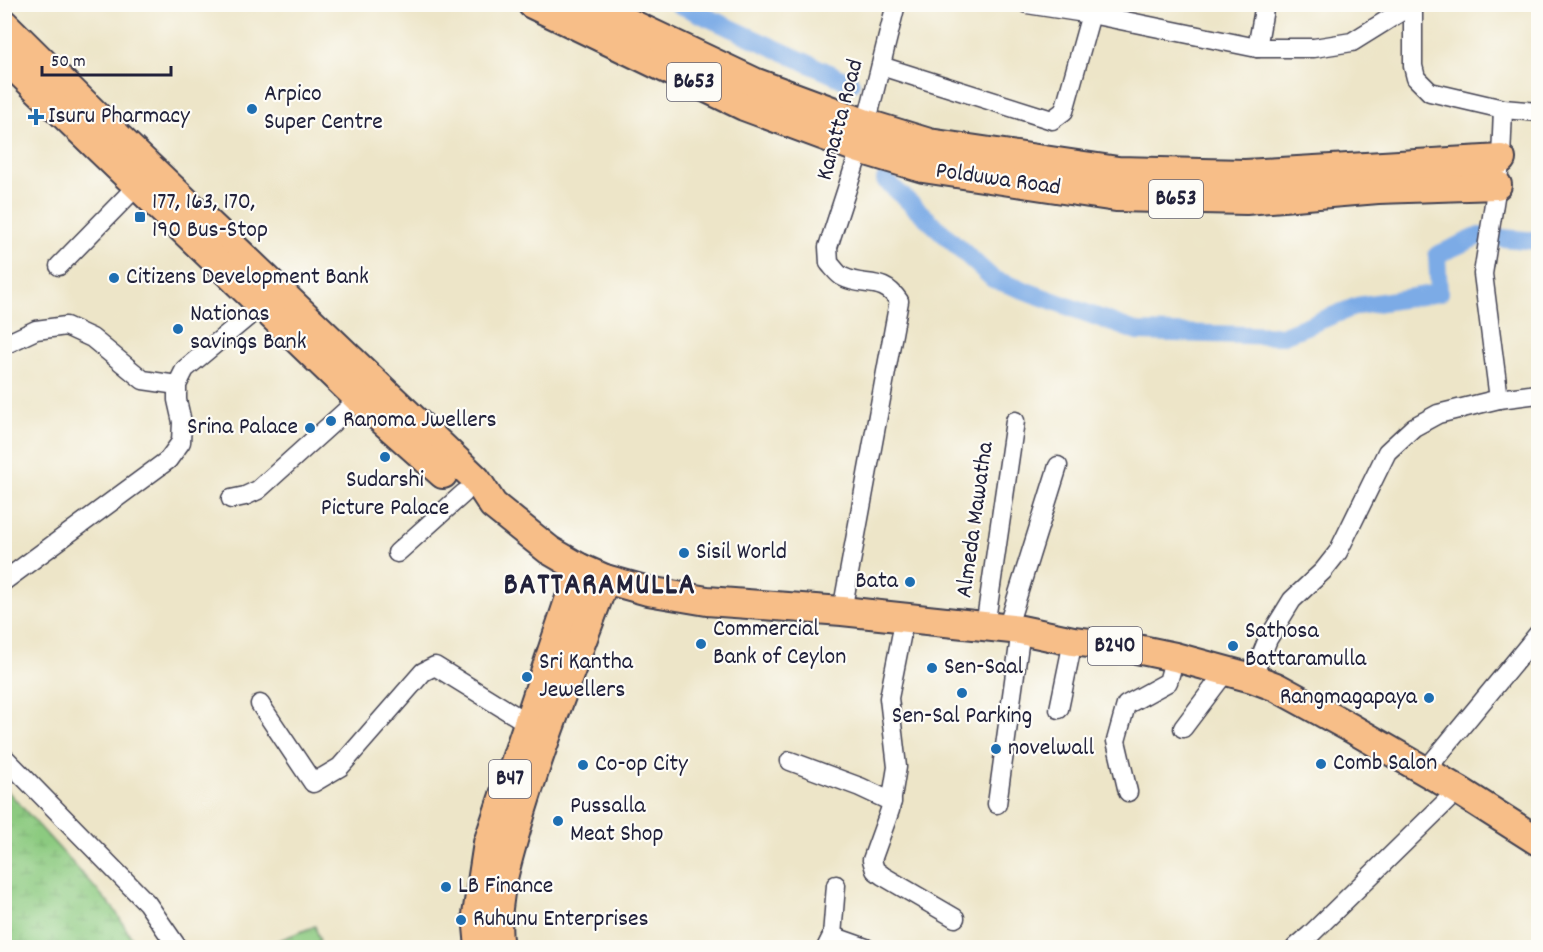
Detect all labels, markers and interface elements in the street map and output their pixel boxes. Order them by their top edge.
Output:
scale bar [42,39,171,77]
text: 50 m [51,50,86,75]
street label: Kanatta Road [809,56,873,184]
road number: B653 [667,63,721,101]
place label: Arpico Super Centre [264,78,383,140]
place label: Isuru Pharmacy [48,100,191,134]
marker: Arpico Super Centre [245,102,259,116]
marker: Isuru Pharmacy [29,110,43,124]
street label: Polduwa Road [933,154,1063,206]
road number: B653 [1149,180,1203,218]
place label: 177, 163, 170, 190 Bus-Stop [152,186,268,248]
marker: 177, 163, 170, 190 Bus-Stop [133,210,147,224]
place label: Citizens Development Bank [126,261,369,295]
marker: Citizens Development Bank [107,271,121,285]
place label: Nationas savings Bank [190,298,307,360]
marker: Nationas savings Bank [171,322,185,336]
place label: Ranoma Jwellers [343,404,497,438]
place label: Srina Palace [187,411,298,445]
marker: Ranoma Jwellers [324,414,338,428]
marker: Srina Palace [303,421,317,435]
street label: Almeda Mawatha [948,439,1004,600]
marker: Sudarshi Picture Palace [378,450,392,464]
place label: Sudarshi Picture Palace [321,464,449,526]
place label: Sisil World [696,536,787,570]
marker: Sisil World [677,546,691,560]
place label: Bata [855,565,899,599]
district label: BATTARAMULLA [504,566,696,609]
marker: Bata [903,575,917,589]
place label: Commercial Bank of Ceylon [713,613,846,675]
place label: Sathosa Battaramulla [1245,615,1367,677]
road number: B240 [1088,627,1142,665]
marker: Commercial Bank of Ceylon [694,637,708,651]
marker: Sathosa Battaramulla [1226,639,1240,653]
place label: Sri Kantha Jewellers [539,646,634,708]
place label: Sen-Saal [944,651,1024,685]
marker: Sen-Saal [925,661,939,675]
marker: Sri Kantha Jewellers [520,670,534,684]
place label: Rangmagapaya [1280,681,1418,715]
marker: Sen-Sal Parking [955,686,969,700]
marker: Rangmagapaya [1422,691,1436,705]
place label: Sen-Sal Parking [892,700,1032,734]
place label: novelwall [1008,732,1094,766]
marker: novelwall [989,742,1003,756]
place label: Comb Salon [1333,747,1437,781]
place label: Co-op City [595,748,689,782]
marker: Comb Salon [1314,757,1328,771]
marker: Co-op City [576,758,590,772]
road number: B47 [489,760,531,798]
place label: Pussalla Meat Shop [570,790,664,852]
marker: Pussalla Meat Shop [551,814,565,828]
place label: LB Finance [458,870,553,904]
marker: LB Finance [439,880,453,894]
place label: Ruhunu Enterprises [473,903,649,937]
marker: Ruhunu Enterprises [454,913,468,927]

